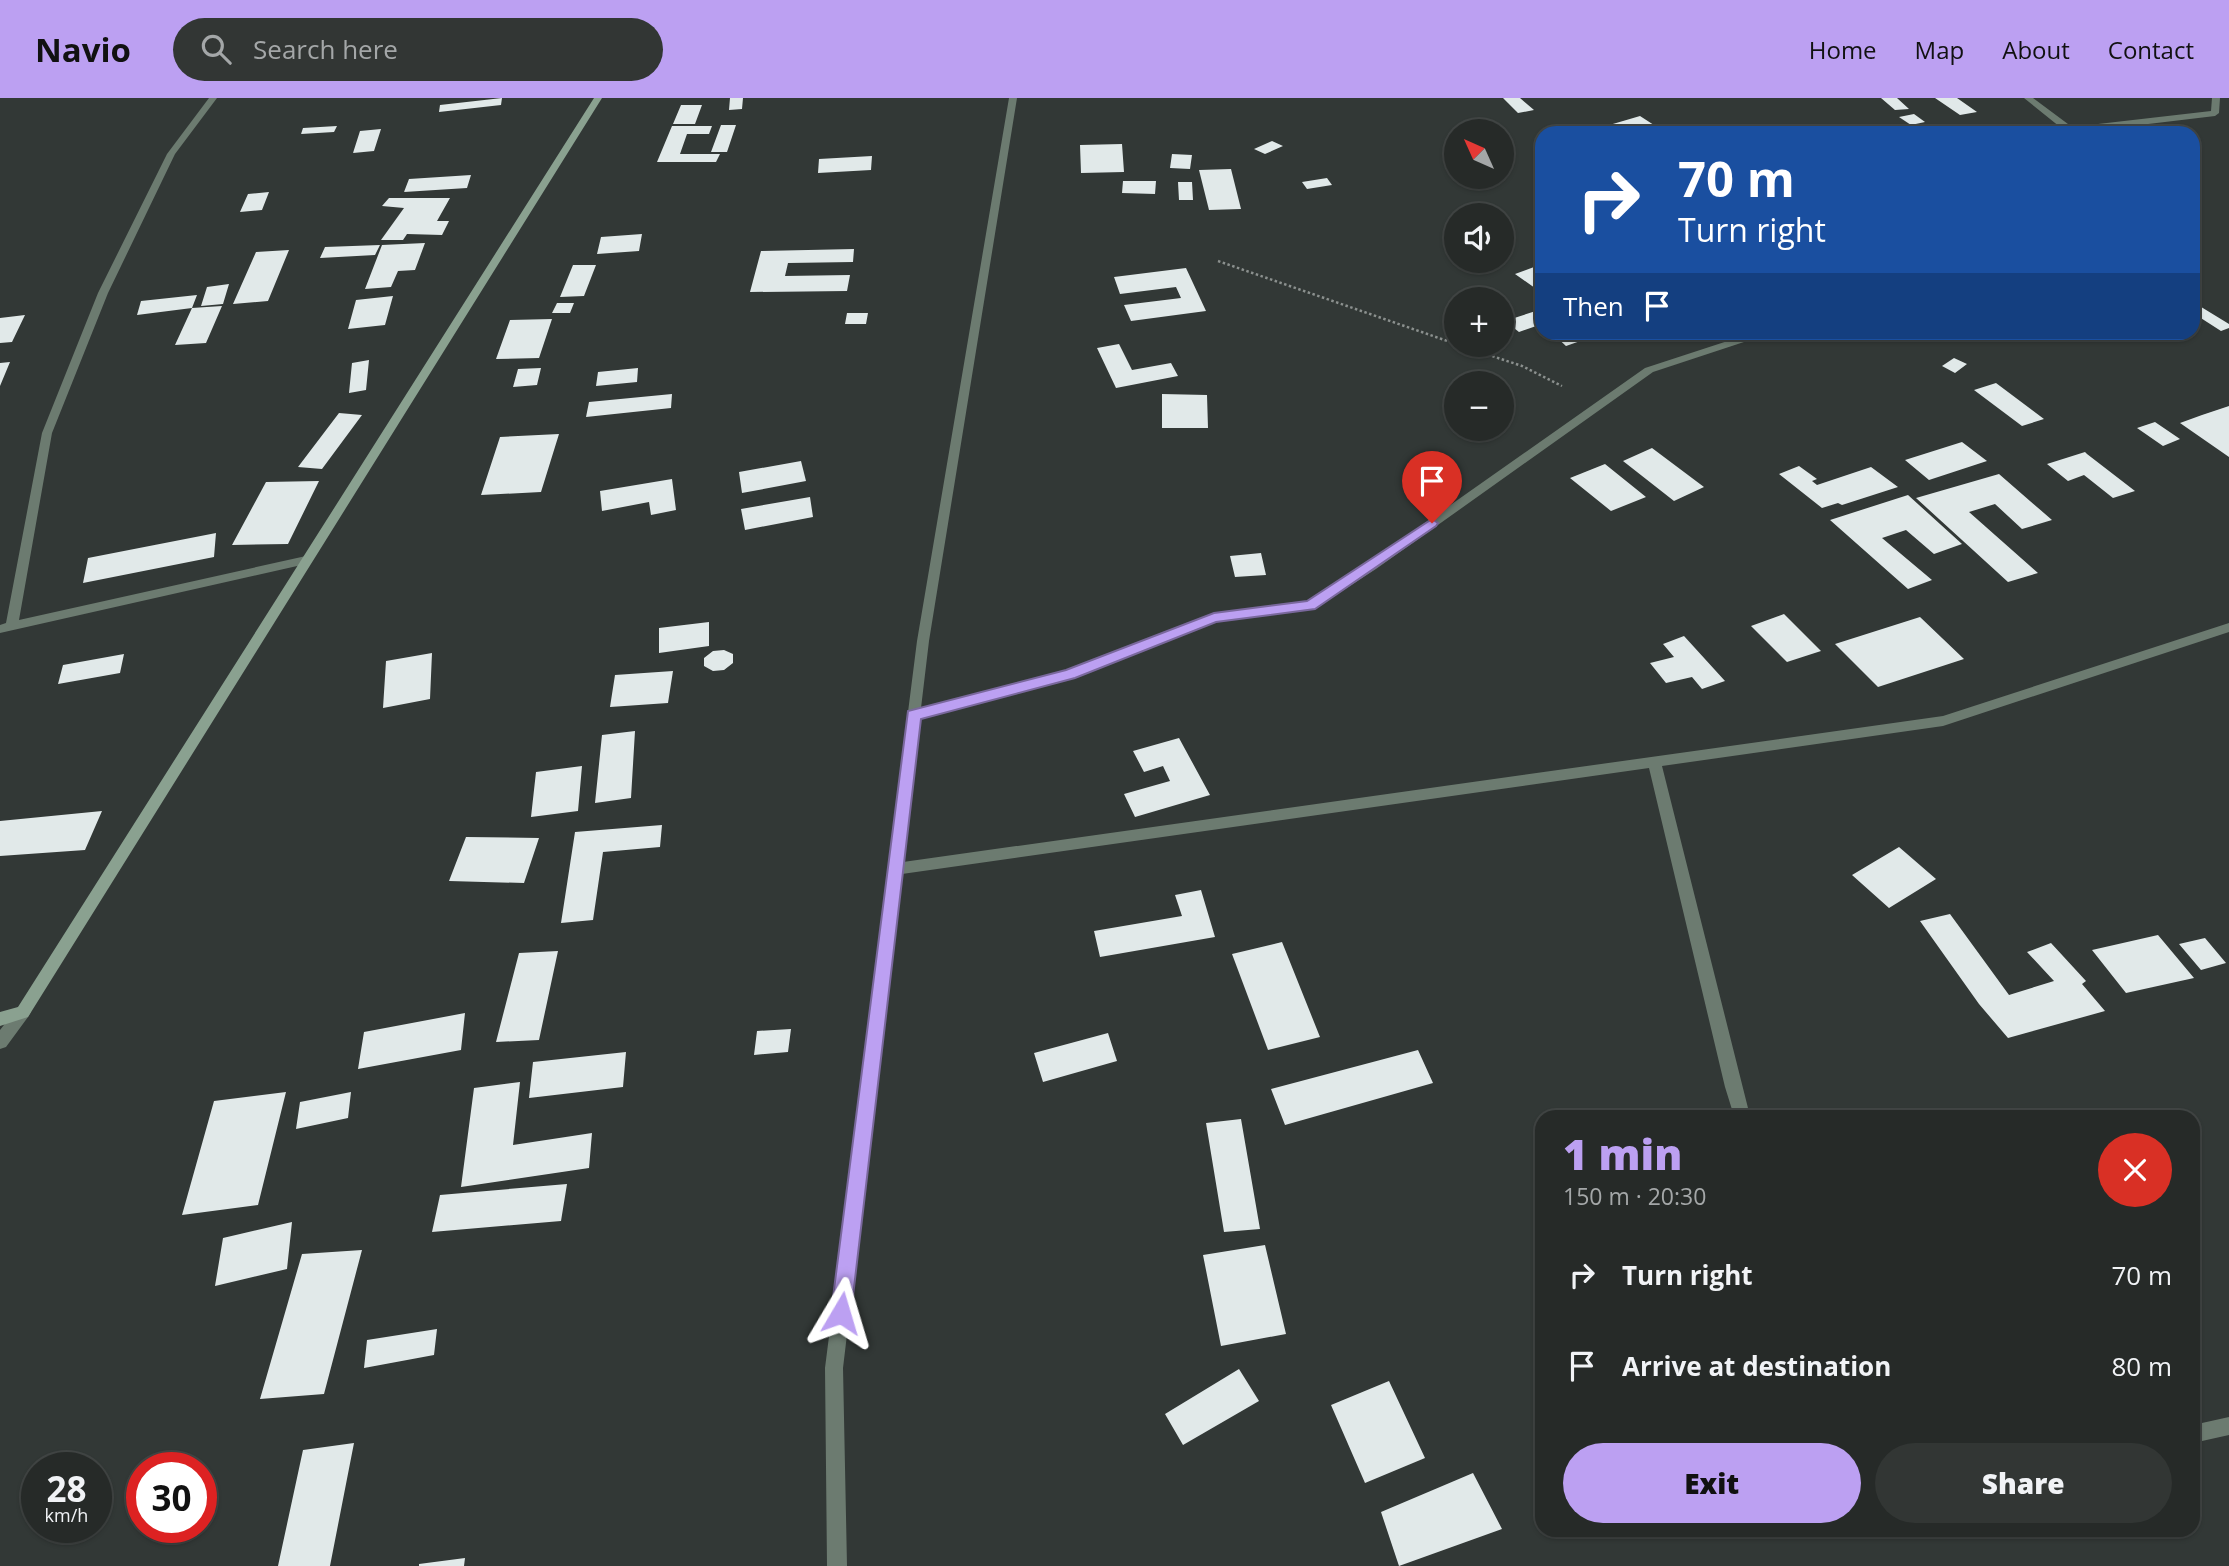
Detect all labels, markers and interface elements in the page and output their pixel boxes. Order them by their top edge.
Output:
search box [173,18,663,81]
text: Navio [35,27,131,72]
icon: search [197,30,235,68]
text: Search here [253,31,398,67]
text: Home [1809,33,1877,66]
text: Map [1915,33,1964,66]
text: About [2002,33,2070,66]
text: Contact [2108,33,2194,66]
north arrow [1444,119,1514,189]
map controls [1444,119,1514,441]
text: 70 m [1678,145,1795,211]
icon: right [1563,154,1654,245]
button: sound [1444,203,1514,273]
text: Turn right [1678,208,1826,251]
button: + [1444,287,1514,357]
icon: arrive [1638,287,1676,325]
text: Then [1563,288,1624,324]
button: − [1444,371,1514,441]
pin [1402,451,1462,523]
icon: arrive [1413,462,1451,500]
text: 1 min [1563,1125,1682,1182]
button: close [2098,1133,2172,1207]
text: 150 m · 20:30 [1563,1180,1706,1212]
icon: right [1563,1256,1601,1294]
text: Turn right [1622,1257,1753,1293]
text: 70 m [2111,1257,2172,1293]
position arrow [804,1276,878,1350]
icon: arrive [1563,1347,1601,1385]
text: Arrive at destination [1622,1348,1891,1384]
text: 80 m [2111,1348,2172,1384]
button: Exit [1563,1443,1861,1523]
button: Share [1875,1443,2172,1523]
speed limit sign: 30 [126,1452,217,1543]
text: 28 [46,1465,87,1512]
text: km/h [45,1503,88,1527]

